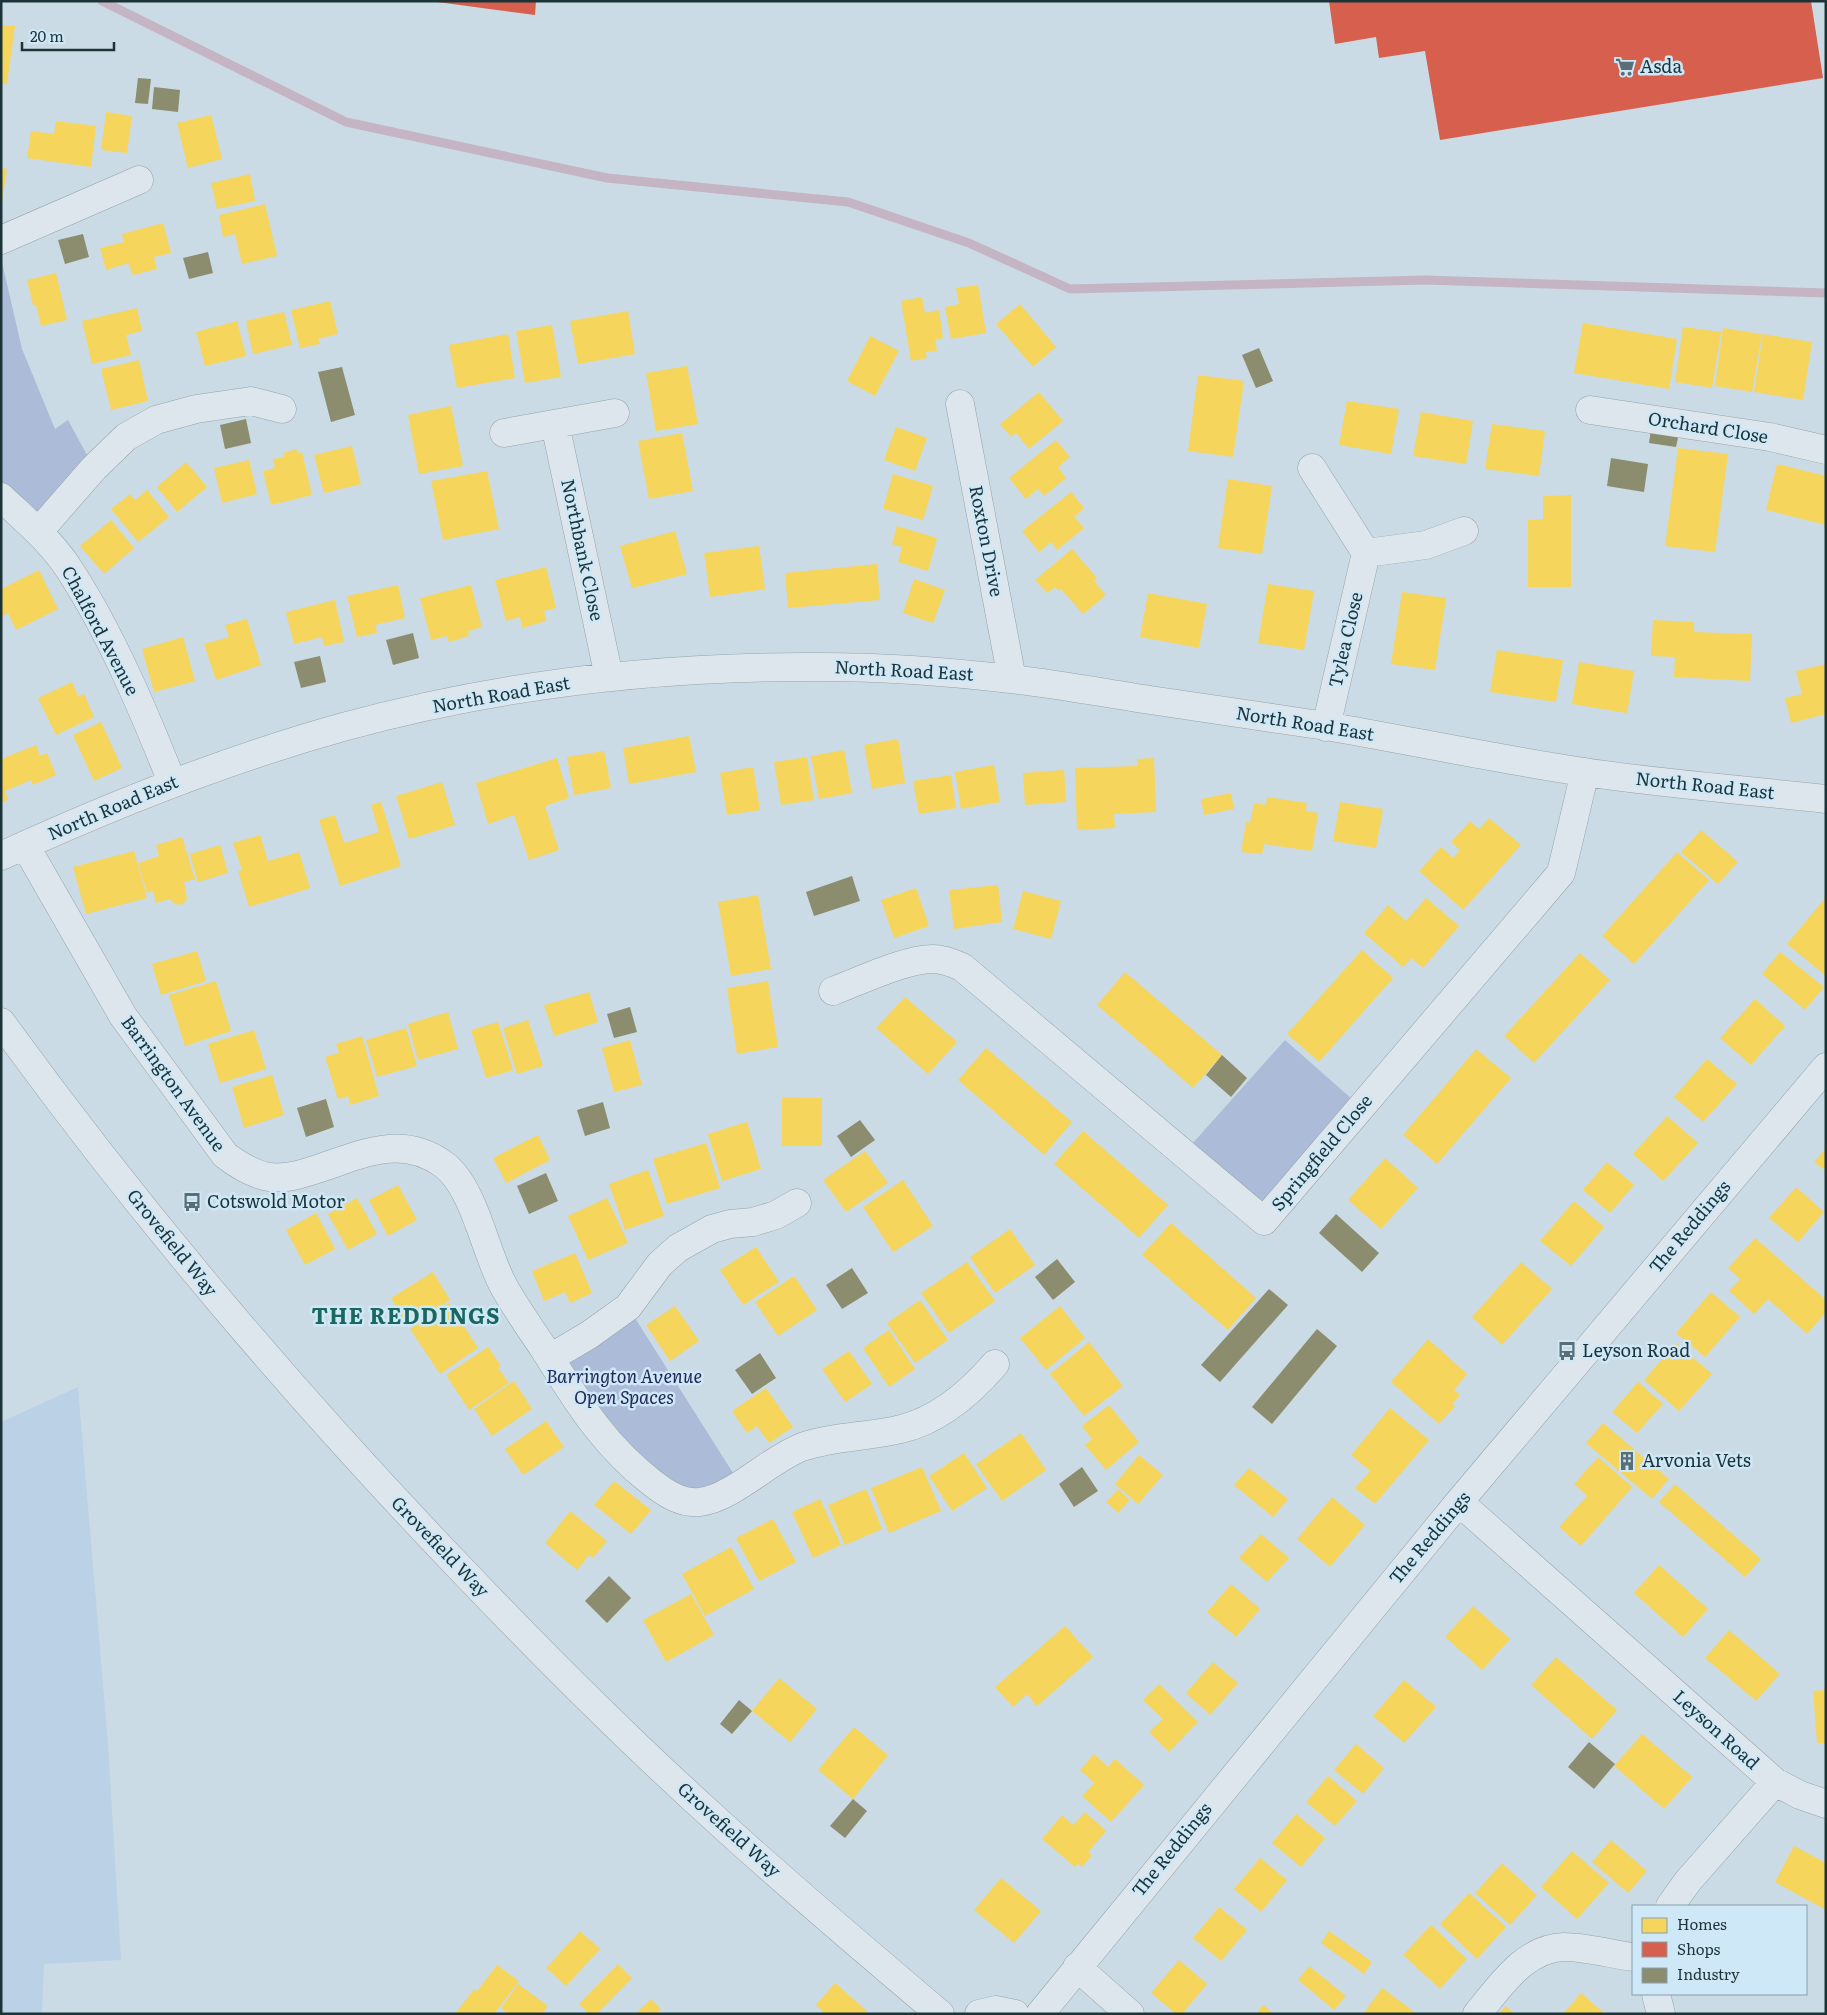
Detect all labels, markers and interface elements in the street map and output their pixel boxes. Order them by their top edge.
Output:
scale bar [22,20,115,52]
text: 20 m [30,24,64,47]
place label: Asda [1640,52,1682,79]
supermarket icon: Asda [1614,56,1636,78]
street label: Orchard Close [1646,404,1770,449]
street label: Northbank Close [555,476,612,623]
street label: Roxton Drive [963,483,1012,599]
street label: Chalford Avenue [56,561,147,700]
street label: Tylea Close [1320,589,1369,690]
street label: North Road East [834,652,975,687]
street label: North Road East [430,668,572,719]
street label: North Road East [1234,698,1377,747]
street label: North Road East [1634,764,1777,805]
street label: North Road East [43,767,182,846]
street label: Barrington Avenue [115,1009,233,1157]
street label: Springfield Close [1264,1088,1378,1216]
street label: The Reddings [1642,1174,1736,1279]
street label: Grovefield Way [121,1183,225,1302]
place label: Cotswold Motor [207,1187,345,1214]
bus stop icon: Cotswold Motor [181,1191,203,1213]
district label: THE REDDINGS [312,1298,500,1331]
place label: Leyson Road [1582,1336,1690,1363]
bus stop icon: Leyson Road [1556,1340,1578,1362]
park label: Barrington Avenue Open Spaces [546,1362,702,1410]
place label: Arvonia Vets [1642,1446,1751,1473]
building icon: Arvonia Vets [1616,1450,1638,1472]
street label: The Reddings [1382,1485,1476,1590]
street label: Grovefield Way [386,1489,497,1603]
street label: Leyson Road [1668,1683,1766,1775]
street label: Grovefield Way [672,1775,788,1883]
street label: The Reddings [1124,1796,1217,1902]
legend [1632,1905,1807,1995]
text: Homes [1677,1912,1727,1935]
text: Shops [1677,1937,1720,1960]
text: Industry [1677,1962,1740,1985]

